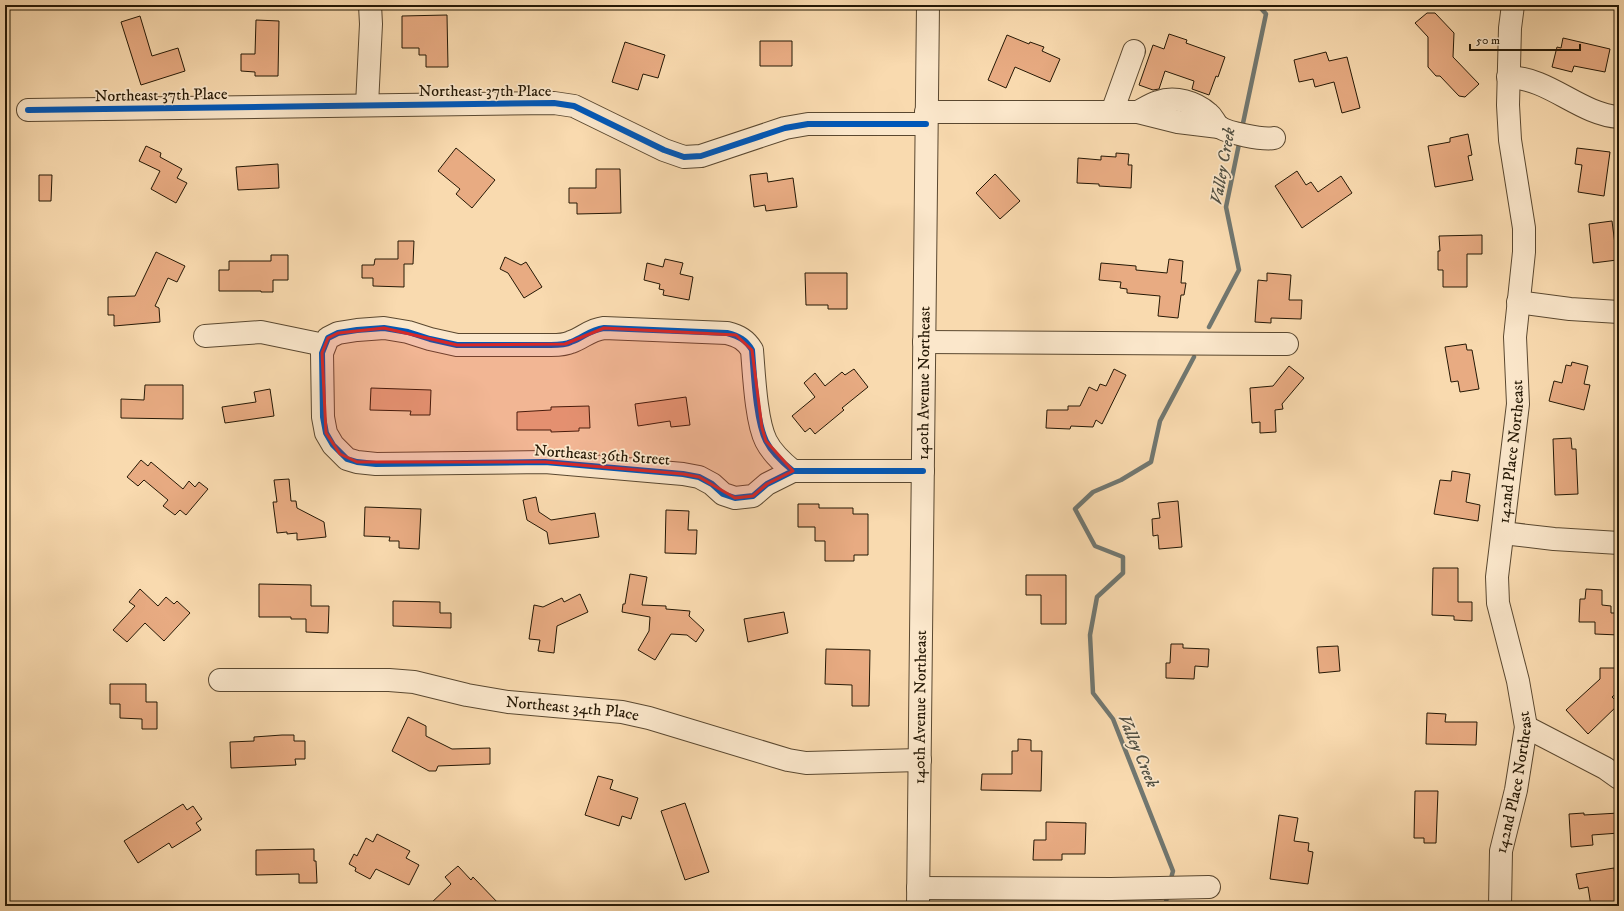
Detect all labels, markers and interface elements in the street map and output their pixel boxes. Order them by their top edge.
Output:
scale bar [1470,26,1580,52]
text: 50 m [1476,33,1500,48]
street label: Northeast 37th Place [419,81,552,101]
street label: Northeast 37th Place [94,84,228,106]
water label: Valley Creek [1205,125,1241,206]
street label: 140th Avenue Northeast [913,306,935,460]
street label: 142nd Place Northeast [1494,380,1528,525]
street label: Northeast 36th Street [533,440,671,470]
street label: 140th Avenue Northeast [909,630,931,784]
street label: Northeast 34th Place [505,692,641,726]
street label: 142nd Place Northeast [1491,710,1536,856]
water label: Valley Creek [1113,711,1164,792]

